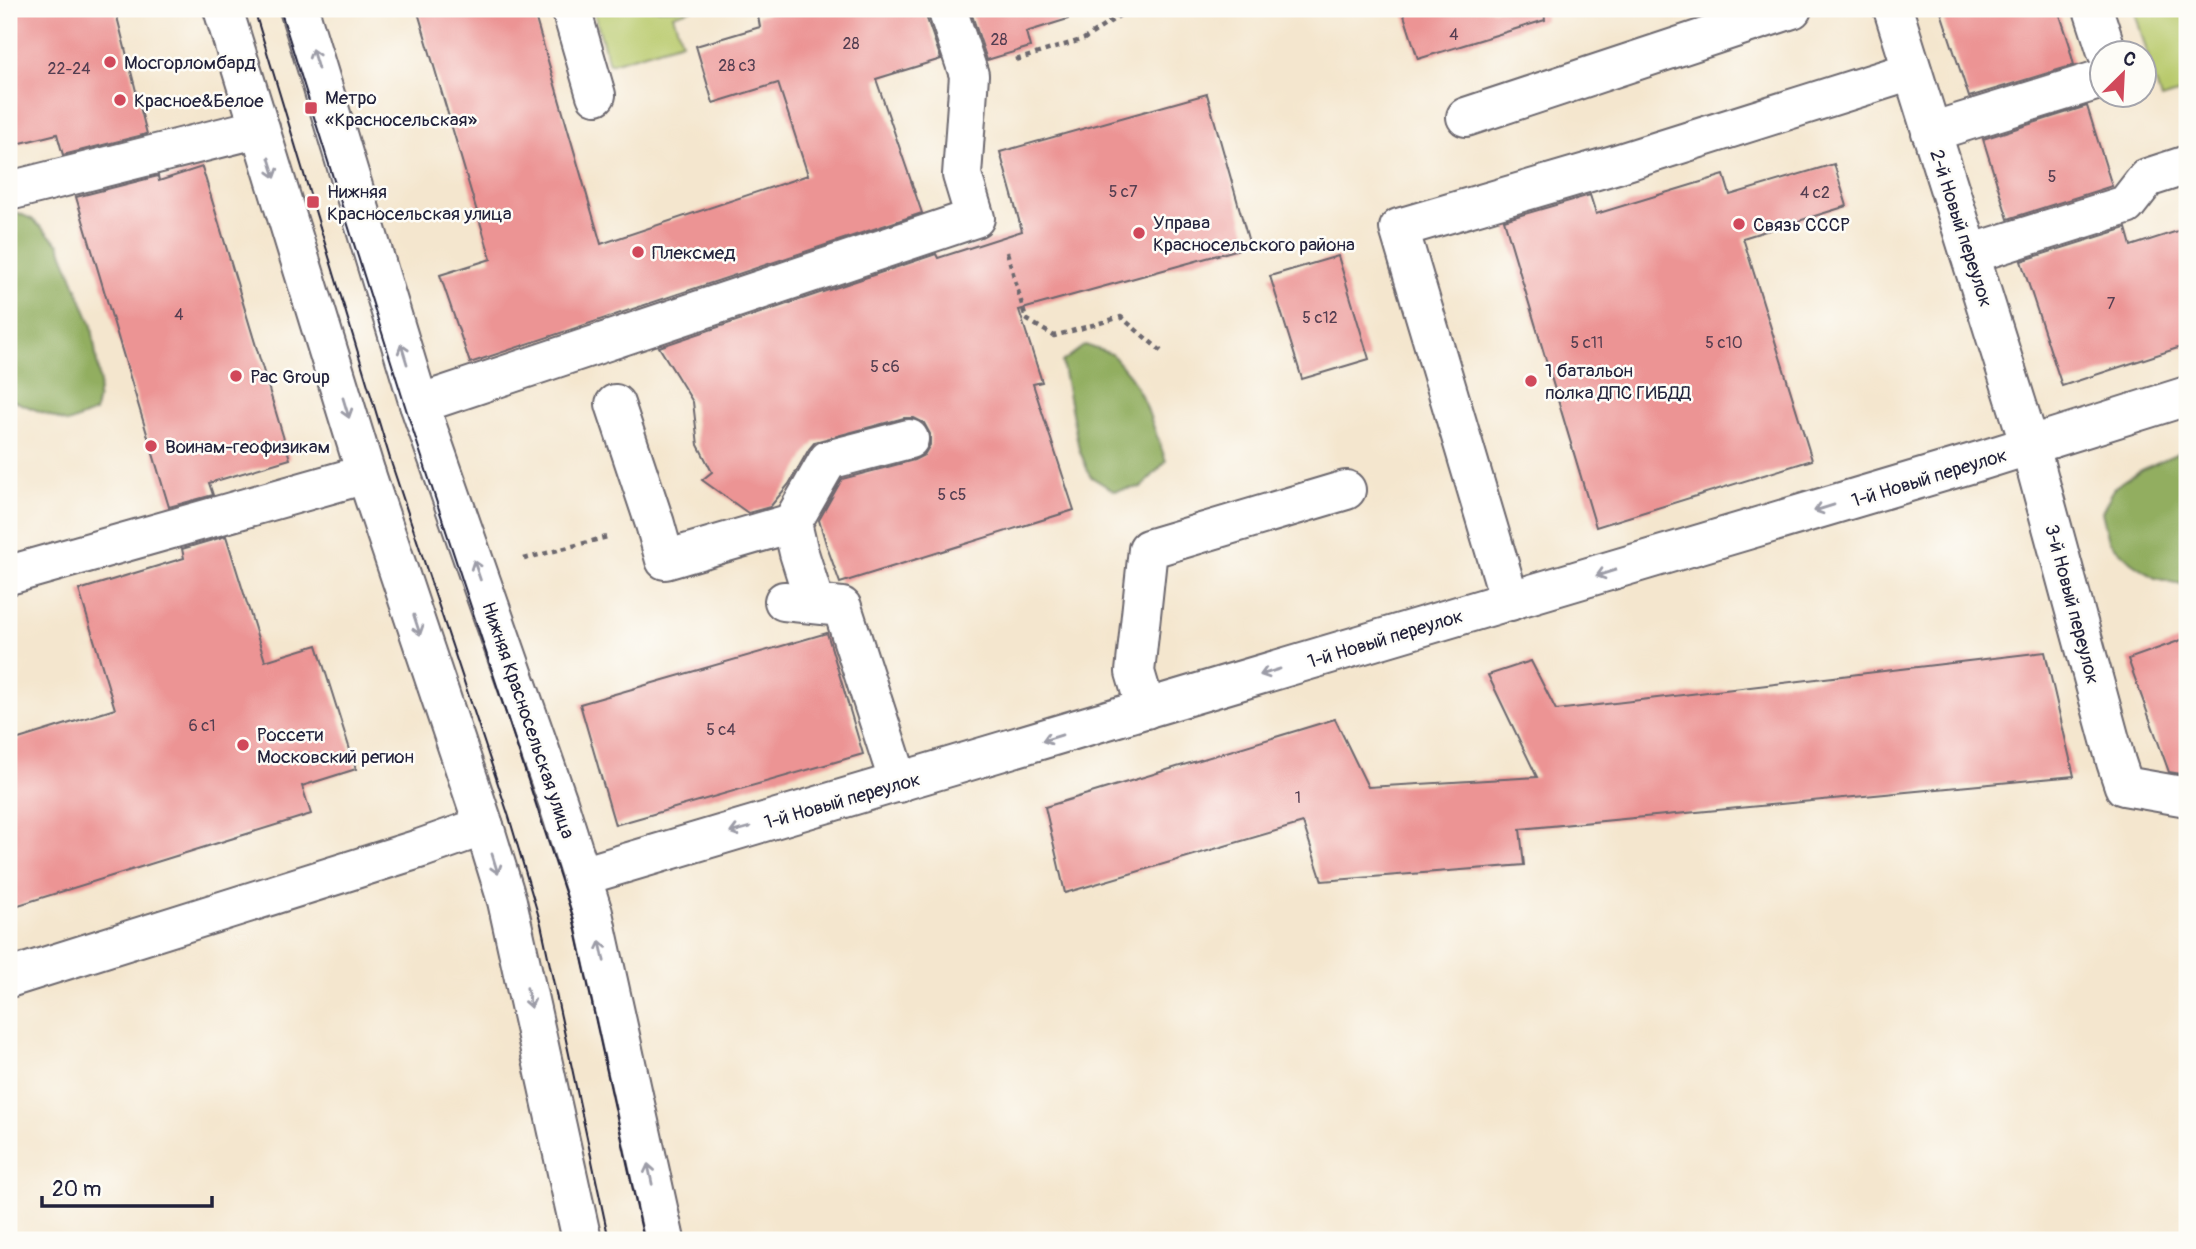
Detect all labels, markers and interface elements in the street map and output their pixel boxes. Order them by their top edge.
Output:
house number: 4 [1449,25,1459,45]
house number: 28 [990,30,1008,50]
house number: 28 [842,34,860,54]
north arrow [2088,38,2158,108]
text: С [2119,46,2140,73]
one-way arrow [307,48,320,70]
place label: Мосгорломбард [124,51,257,75]
marker: Мосгорломбард [102,54,118,70]
house number: 28 с3 [718,56,756,76]
house number: 22-24 [48,59,90,79]
place label: Метро «Красносельская» [325,86,478,132]
place label: Красное&Белое [134,89,264,113]
marker: Красное&Белое [112,92,128,108]
marker: Метро «Красносельская» [303,100,319,116]
street label: 2-й Новый переулок [1924,146,1998,310]
one-way arrow [266,156,279,178]
house number: 5 [2048,167,2056,187]
place label: Нижняя Красносельская улица [327,180,512,226]
house number: 5 с7 [1109,182,1138,202]
house number: 4 с2 [1800,183,1830,203]
marker: Нижняя Красносельская улица [305,194,321,210]
place label: Управа Красносельского района [1153,211,1355,257]
place label: Связь СССР [1753,213,1850,237]
marker: Связь СССР [1731,216,1747,232]
marker: Управа Красносельского района [1131,225,1147,241]
place label: Плексмед [652,241,736,265]
marker: Плексмед [630,244,646,260]
house number: 7 [2107,294,2116,314]
house number: 4 [174,305,184,325]
house number: 5 с12 [1302,308,1338,328]
house number: 5 с11 [1571,333,1603,353]
house number: 5 с10 [1705,333,1743,353]
one-way arrow [397,344,409,366]
house number: 5 с6 [870,357,900,377]
place label: 1 батальон полка ДПС ГИБДД [1545,359,1692,405]
place label: Pac Group [250,365,330,389]
marker: Pac Group [228,368,244,384]
marker: 1 батальон полка ДПС ГИБДД [1523,373,1539,389]
one-way arrow [341,397,353,419]
place label: Воинам-геофизикам [165,435,330,459]
marker: Воинам-геофизикам [143,438,159,454]
street label: 1-й Новый переулок [1849,443,2010,513]
house number: 5 с5 [938,485,966,505]
one-way arrow [1813,502,1835,515]
street label: 3-й Новый переулок [2039,522,2105,687]
one-way arrow [470,559,482,581]
one-way arrow [1595,567,1617,580]
street label: Нижняя Красносельская улица [476,599,580,842]
street label: 1-й Новый переулок [1305,604,1466,674]
one-way arrow [412,613,424,635]
one-way arrow [1260,667,1282,680]
house number: 6 с1 [188,716,216,736]
house number: 5 с4 [706,720,736,740]
place label: Россети Московский регион [257,723,414,769]
one-way arrow [1042,732,1064,745]
marker: Россети Московский регион [235,737,251,753]
street label: 1-й Новый переулок [761,767,923,835]
house number: 1 [1295,788,1301,808]
one-way arrow [729,825,751,838]
one-way arrow [490,853,503,875]
one-way arrow [594,940,608,963]
one-way arrow [523,986,536,1009]
one-way arrow [643,1163,657,1186]
scale bar [42,1165,212,1209]
text: 20 m [52,1176,101,1203]

